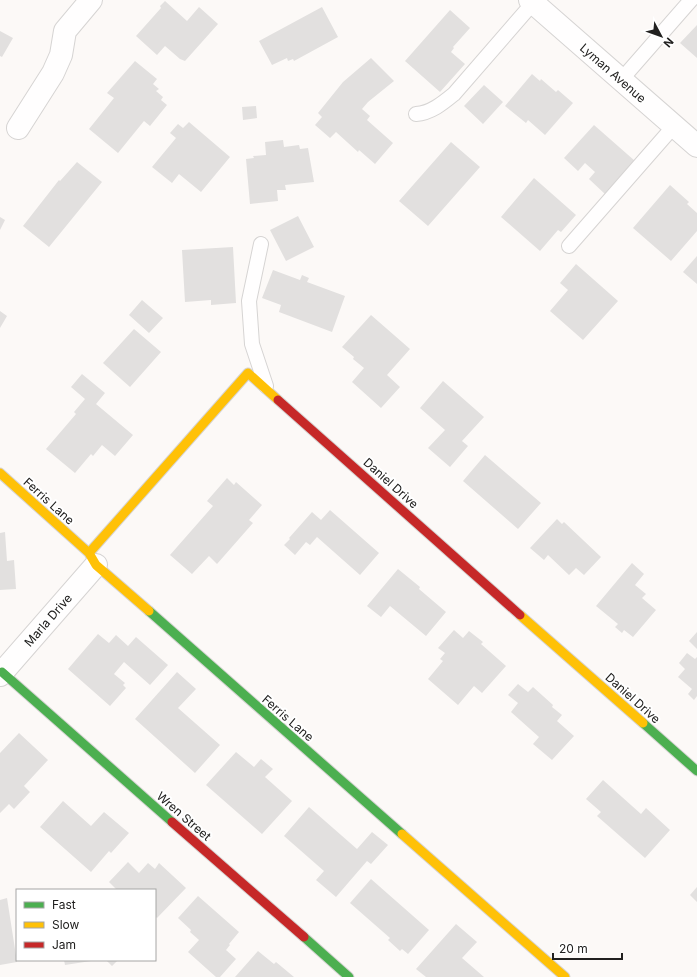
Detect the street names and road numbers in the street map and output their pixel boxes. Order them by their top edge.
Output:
street label: Lyman Avenue [577,40,649,106]
street label: Daniel Drive [361,455,421,511]
street label: Ferris Lane [20,474,78,528]
street label: Marla Drive [21,591,75,649]
street label: Daniel Drive [603,670,663,726]
street label: Ferris Lane [259,692,317,744]
street label: Wren Street [154,788,214,844]

